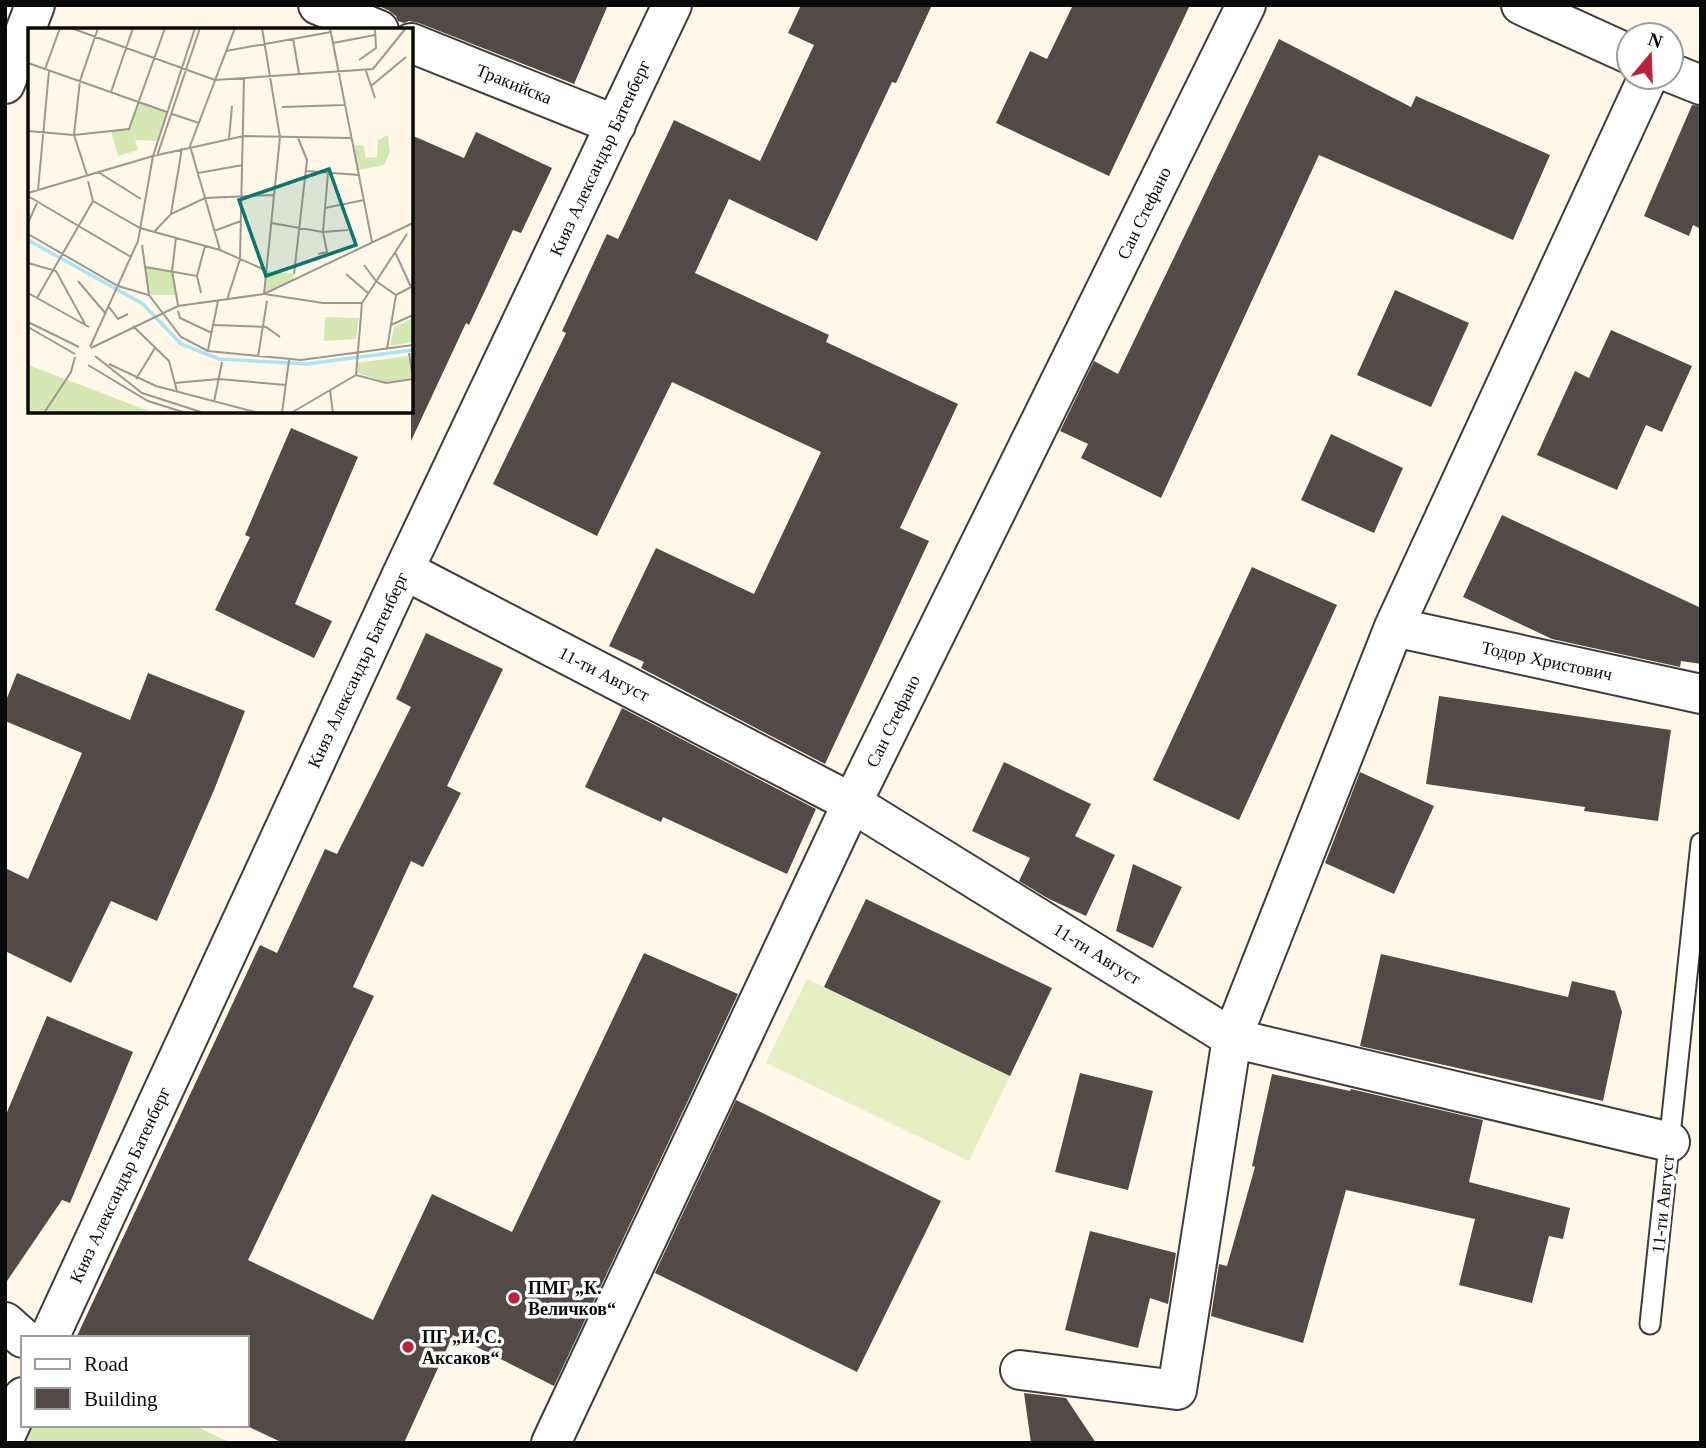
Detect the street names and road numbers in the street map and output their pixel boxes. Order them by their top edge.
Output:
street label: Княз Александър Батенберг [546,57,654,259]
street label: Тракийска [473,60,555,108]
street label: Сан Стефано [1113,164,1175,262]
street label: Княз Александър Батенберг [304,569,412,771]
street label: Тодор Христович [1480,637,1614,685]
street label: 11-ти Август [555,643,653,705]
street label: Сан Стефано [862,672,924,770]
street label: 11-ти Август [1050,919,1144,989]
street label: Княз Александър Батенберг [66,1084,174,1286]
street label: 11-ти Август [1648,1154,1678,1254]

